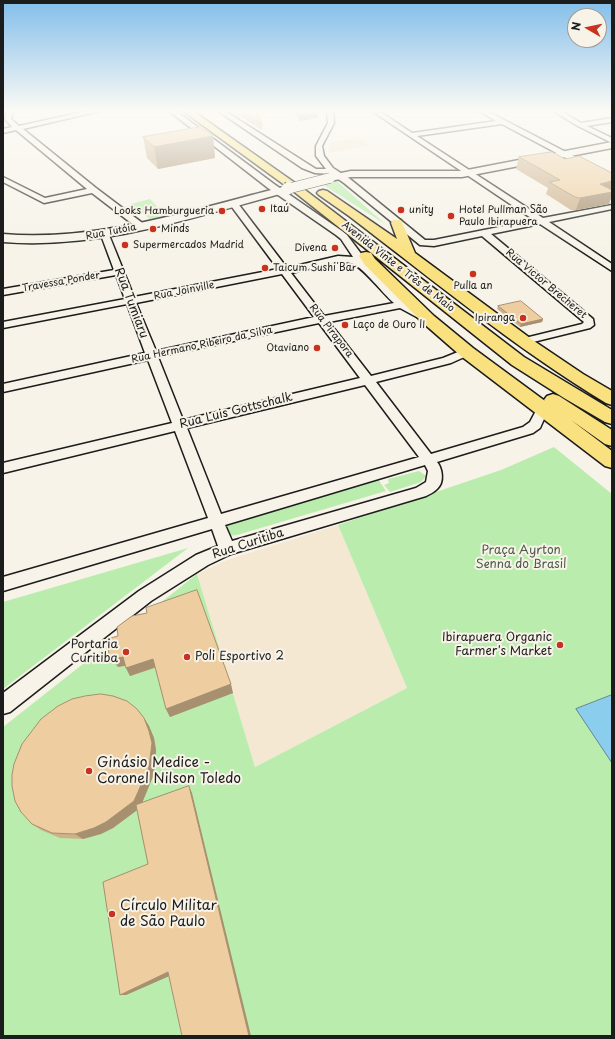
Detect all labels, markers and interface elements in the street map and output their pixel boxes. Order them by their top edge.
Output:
north arrow [567,8,607,48]
text: N [567,21,585,32]
place label: Itaú [270,203,289,215]
marker: Itaú [257,204,267,214]
place label: unity [409,204,434,216]
place label: Hotel Pullman São Paulo Ibirapuera [459,204,548,228]
place label: Looks Hamburgueria [114,205,214,217]
marker: unity [396,205,406,215]
marker: Looks Hamburgueria [217,206,227,216]
marker: Hotel Pullman São Paulo Ibirapuera [446,211,456,221]
street label: Avenida Vinte e Três de Maio [339,219,457,315]
street label: Rua Tutóia [85,221,137,243]
place label: Minds [161,223,189,235]
marker: Minds [148,224,158,234]
place label: Supermercados Madrid [133,239,244,251]
marker: Supermercados Madrid [120,240,130,250]
place label: Divena [295,242,327,254]
marker: Divena [330,243,340,253]
street label: Rua Victor Brecheret [503,247,589,321]
place label: Taicum Sushi Bar [273,262,356,274]
marker: Taicum Sushi Bar [260,263,270,273]
street label: Rua Tumiaru [111,266,151,340]
street label: Travessa Ponder [21,269,101,295]
marker: Pulla an [468,269,478,279]
street label: Rua Joinville [153,279,215,303]
place label: Pulla an [453,280,493,292]
street label: Rua Pirapora [306,302,356,360]
place label: Ipiranga [475,312,515,324]
marker: Ipiranga [518,313,528,323]
place label: Laço de Ouro II [353,319,425,331]
marker: Laço de Ouro II [340,320,350,330]
street label: Rua Hermano Ribeiro da Silva [130,324,274,366]
place label: Otaviano [266,342,309,354]
marker: Otaviano [312,343,322,353]
street label: Rua Luis Gottschalk [178,390,294,432]
street label: Rua Curitiba [210,526,286,562]
park label: Praça Ayrton Senna do Brasil [476,544,566,572]
place label: Ibirapuera Organic Farmer's Market [442,631,552,659]
place label: Portaria Curitiba [71,638,118,666]
marker: Ibirapuera Organic Farmer's Market [555,640,565,650]
marker: Portaria Curitiba [121,647,131,657]
place label: Poli Esportivo 2 [195,650,284,664]
marker: Poli Esportivo 2 [182,652,192,662]
place label: Ginásio Medice - Coronel Nilson Toledo [97,755,241,788]
marker: Ginásio Medice - Coronel Nilson Toledo [84,766,94,776]
place label: Círculo Militar de São Paulo [120,898,217,930]
marker: Círculo Militar de São Paulo [107,909,117,919]

